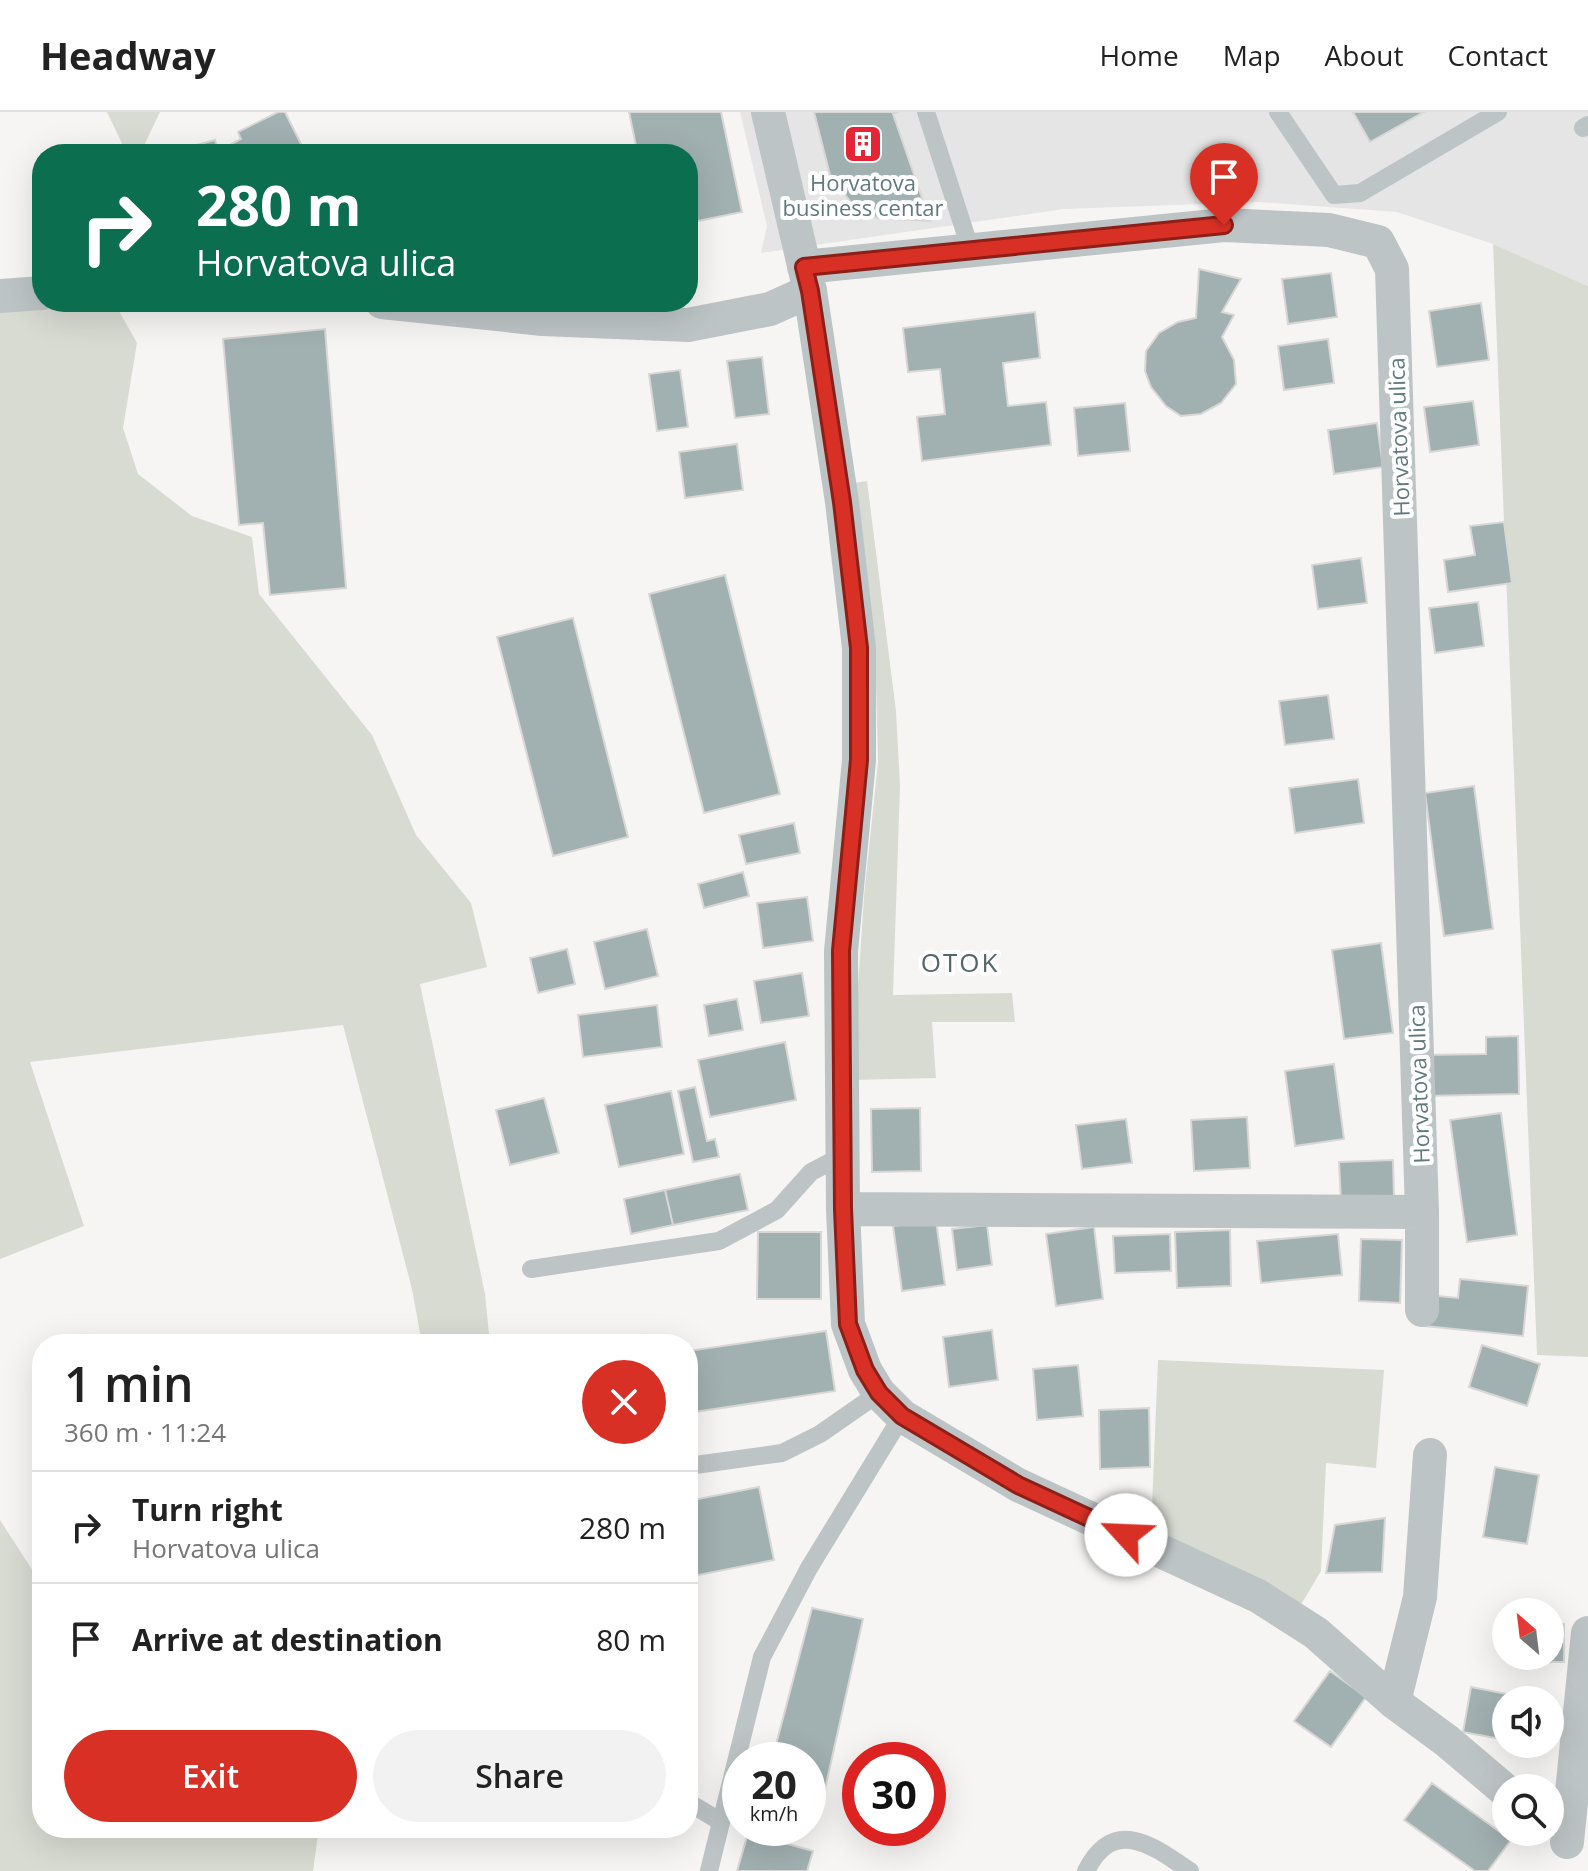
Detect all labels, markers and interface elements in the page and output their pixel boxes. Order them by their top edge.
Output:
text: Headway [40,29,216,81]
text: Home [1100,36,1179,74]
text: Map [1223,36,1281,74]
text: About [1325,36,1403,74]
text: Contact [1447,36,1548,74]
building icon: Horvatova business centar [842,123,884,165]
pin [1190,143,1258,225]
icon: arrive [1202,155,1246,199]
text: 280 m [196,166,362,242]
place label: Horvatova business centar [783,167,943,222]
icon: right [64,176,168,280]
text: Horvatova ulica [196,238,456,287]
street label: Horvatova ulica [1380,357,1416,517]
district label: OTOK [921,944,999,980]
street label: Horvatova ulica [1400,1004,1436,1164]
text: 1 min [64,1351,194,1416]
button: close [582,1360,666,1444]
text: 360 m · 11:24 [64,1414,226,1450]
text: Turn right [132,1489,283,1530]
position arrow [1084,1493,1168,1577]
icon: right [64,1505,108,1549]
text: 280 m [579,1507,666,1548]
text: Horvatova ulica [132,1530,320,1566]
north arrow [1492,1598,1564,1670]
map controls [1492,1598,1564,1846]
icon: arrive [64,1617,108,1661]
text: Arrive at destination [132,1619,443,1660]
text: 80 m [596,1619,666,1660]
button: sound [1492,1686,1564,1758]
button: Exit [64,1730,357,1822]
button: Share [373,1730,666,1822]
speed limit sign: 30 [842,1742,946,1846]
text: 20 [751,1756,797,1811]
button: search [1492,1774,1564,1846]
text: km/h [750,1800,798,1827]

